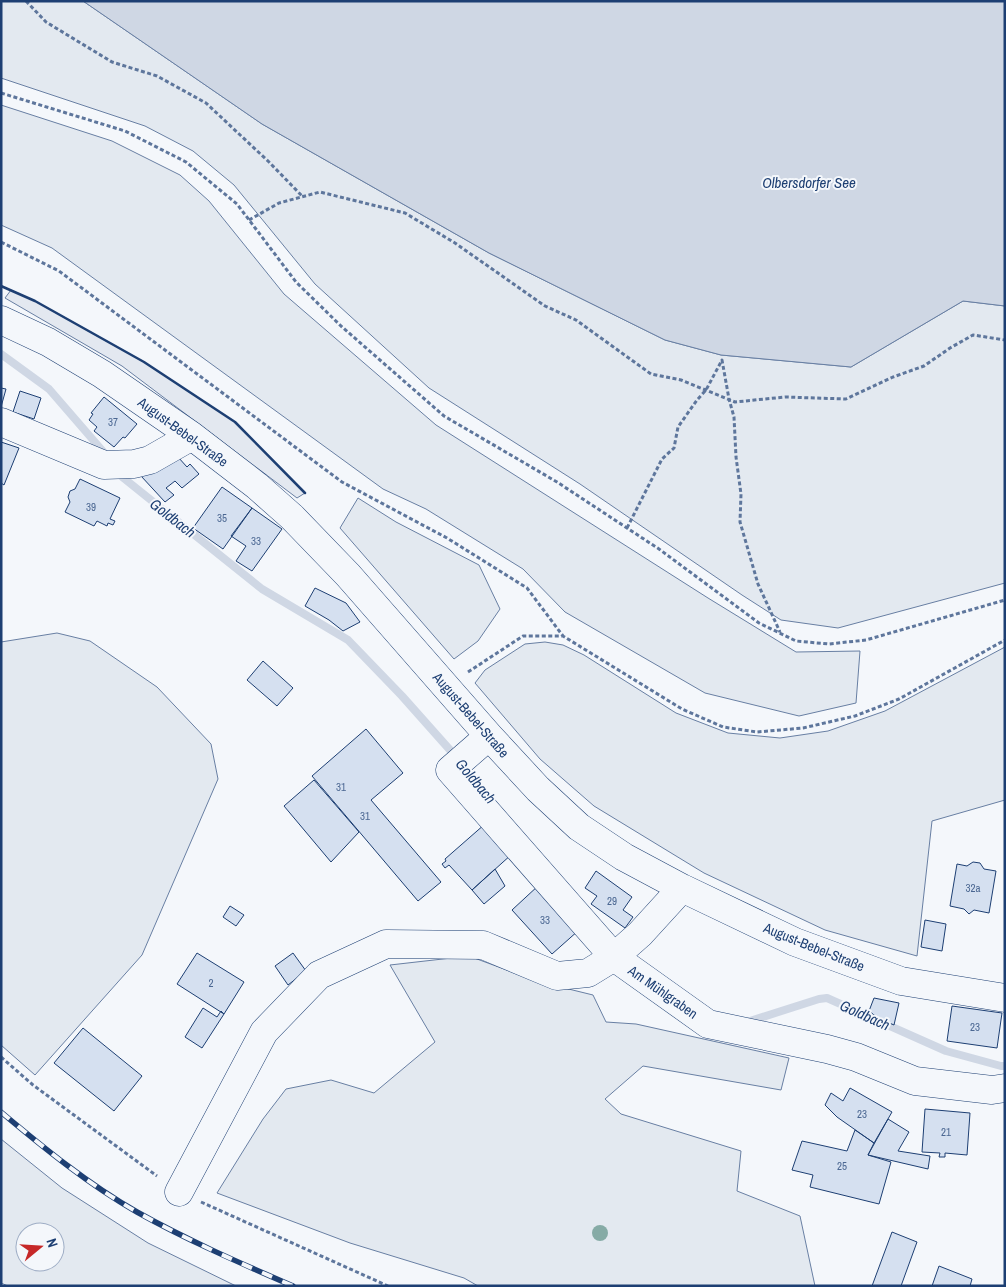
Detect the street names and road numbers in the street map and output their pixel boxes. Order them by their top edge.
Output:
street label: August-Bebel-Straße [134,393,232,471]
street label: August-Bebel-Straße [428,668,513,761]
street label: August-Bebel-Straße [760,918,867,975]
street label: Am Mühlgraben [624,961,701,1023]

